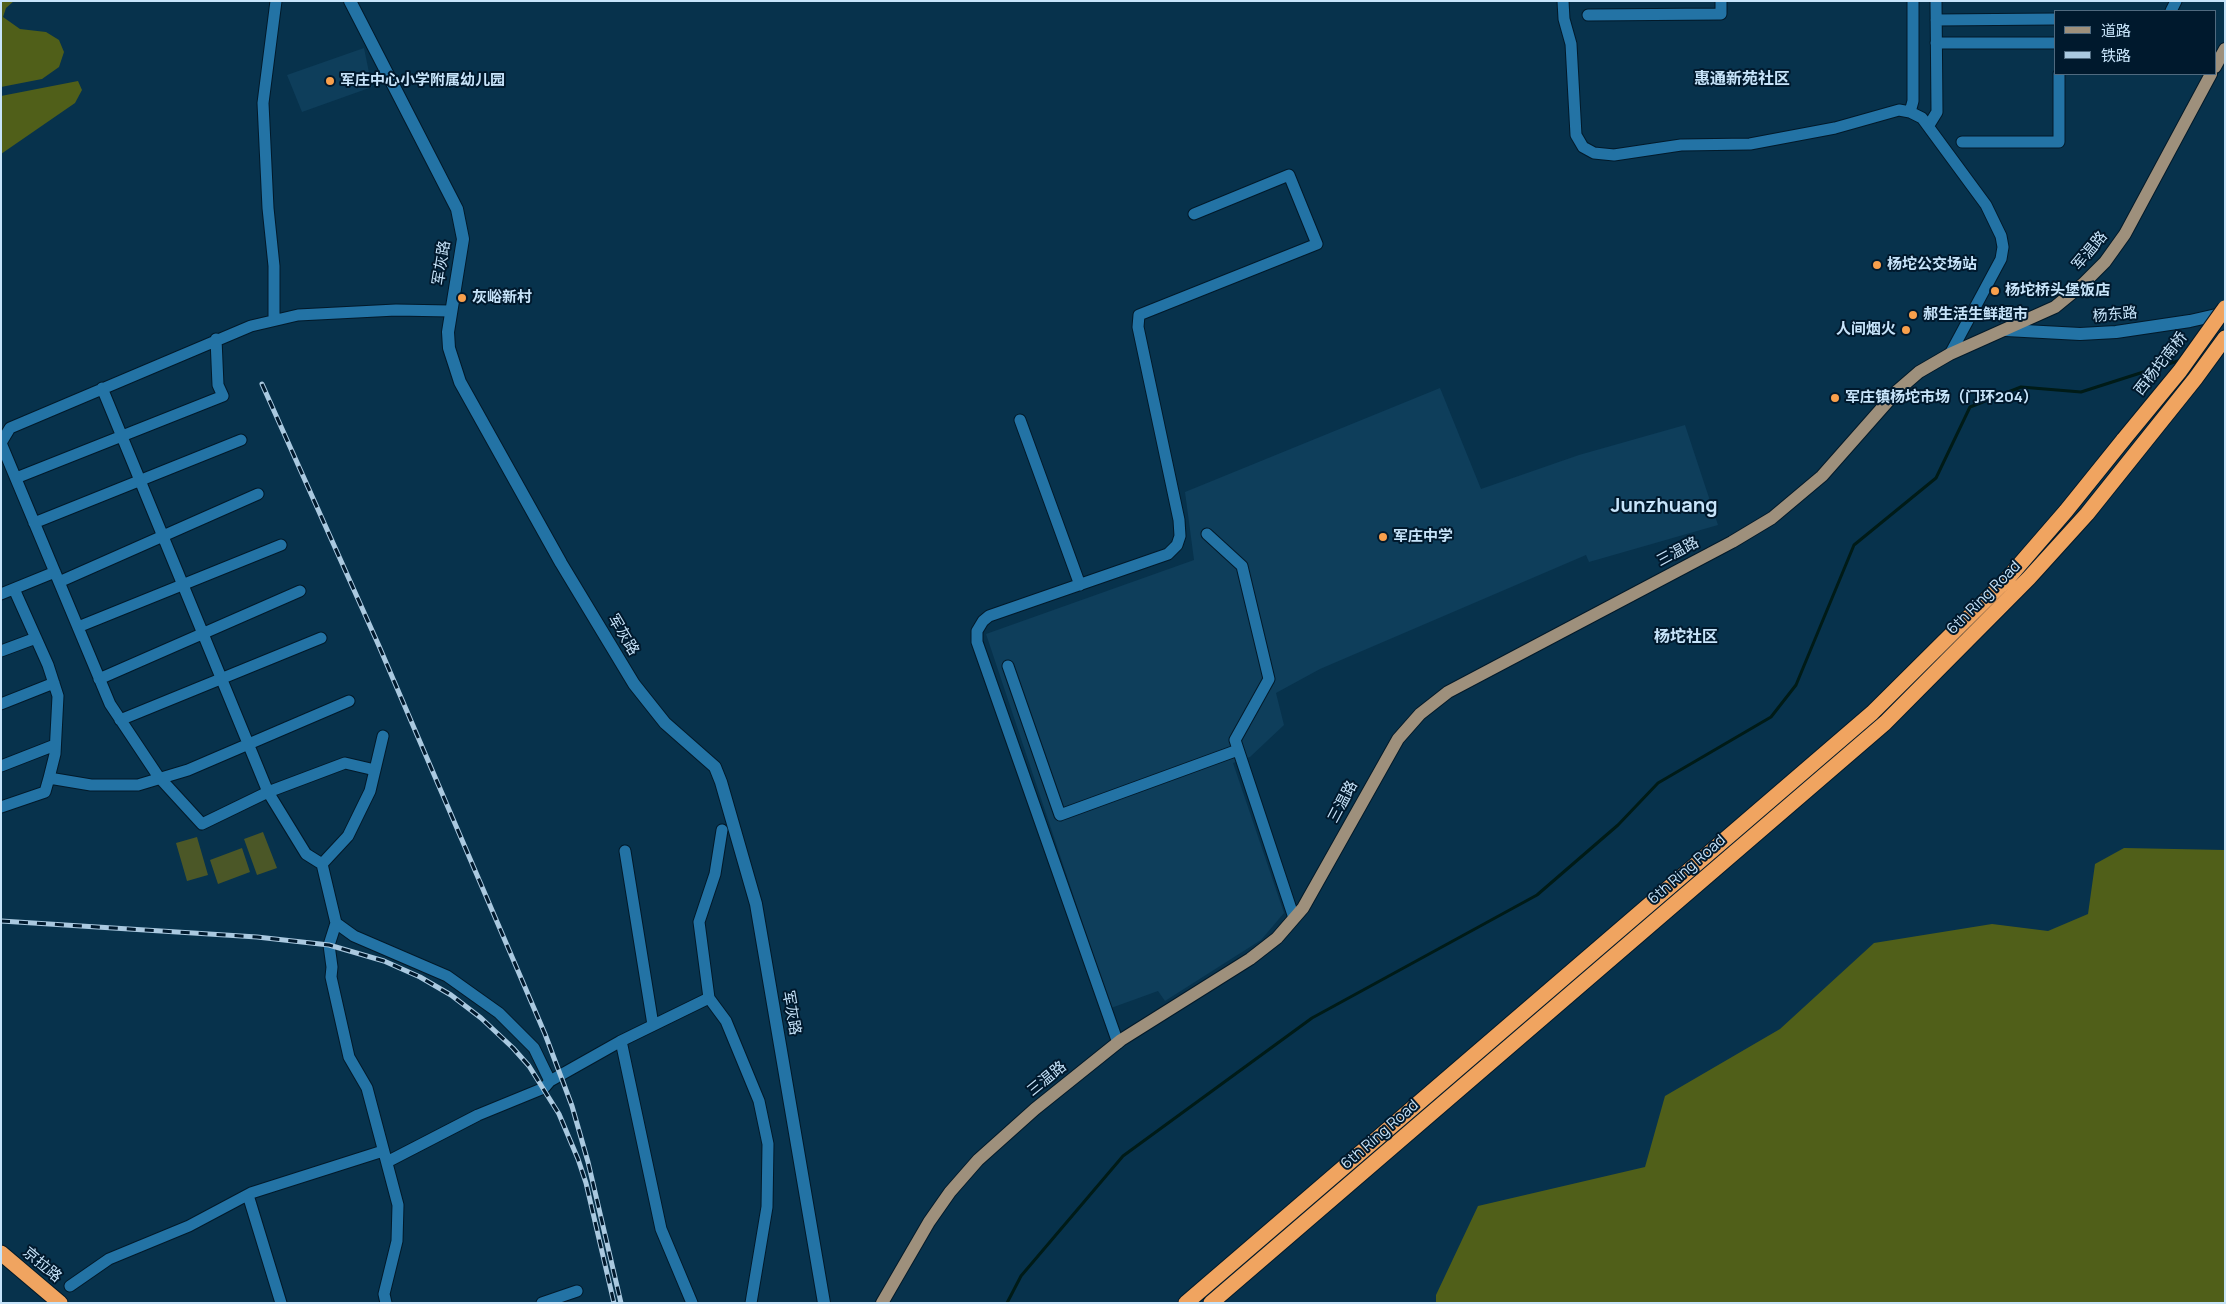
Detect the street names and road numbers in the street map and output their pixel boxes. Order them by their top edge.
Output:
street label: 军温路 [2069,228,2111,274]
street label: 军灰路 [430,239,454,287]
street label: 杨东路 [2092,304,2138,326]
street label: 西杨坨南桥 [2131,329,2191,399]
street label: 三温路 [1654,533,1702,571]
street label: 6th Ring Road [1944,558,2024,638]
street label: 军灰路 [604,611,642,659]
street label: 三温路 [1324,778,1362,826]
street label: 6th Ring Road [1645,832,1729,908]
street label: 军灰路 [778,989,804,1037]
street label: 三温路 [1024,1058,1070,1100]
street label: 6th Ring Road [1338,1097,1422,1173]
street label: 京拉路 [19,1244,65,1286]

